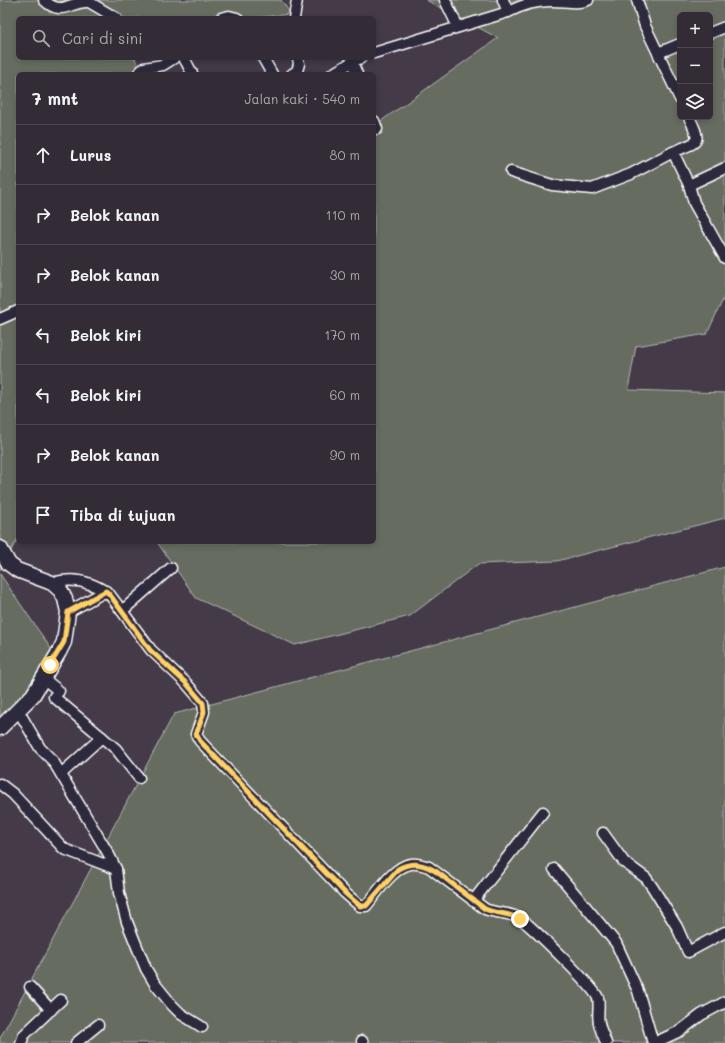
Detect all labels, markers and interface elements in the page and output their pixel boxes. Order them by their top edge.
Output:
map controls [677,12,713,120]
button: + [677,12,713,48]
search box [16,16,376,60]
icon: search [30,27,52,49]
text: Cari di sini [62,28,143,48]
button: − [677,48,713,84]
button: layers [677,84,713,120]
text: 7 mnt [32,87,78,109]
text: Jalan kaki · 540 m [244,90,360,107]
icon: ahead [32,144,54,166]
text: Lurus [70,145,111,165]
text: 80 m [330,146,360,163]
icon: right [32,204,54,226]
text: Belok kanan [70,205,159,225]
text: 110 m [326,206,360,223]
icon: right [32,264,54,286]
text: Belok kanan [70,265,159,285]
text: 30 m [330,266,360,283]
icon: left [32,324,54,346]
text: Belok kiri [70,325,142,345]
text: 170 m [324,326,360,343]
icon: left [32,384,54,406]
text: Belok kiri [70,385,142,405]
text: 60 m [330,386,360,403]
icon: right [32,444,54,466]
text: Belok kanan [70,445,159,465]
text: 90 m [330,446,360,463]
icon: arrive [32,504,54,526]
text: Tiba di tujuan [70,505,175,525]
route start [41,656,59,674]
route end [511,910,529,928]

